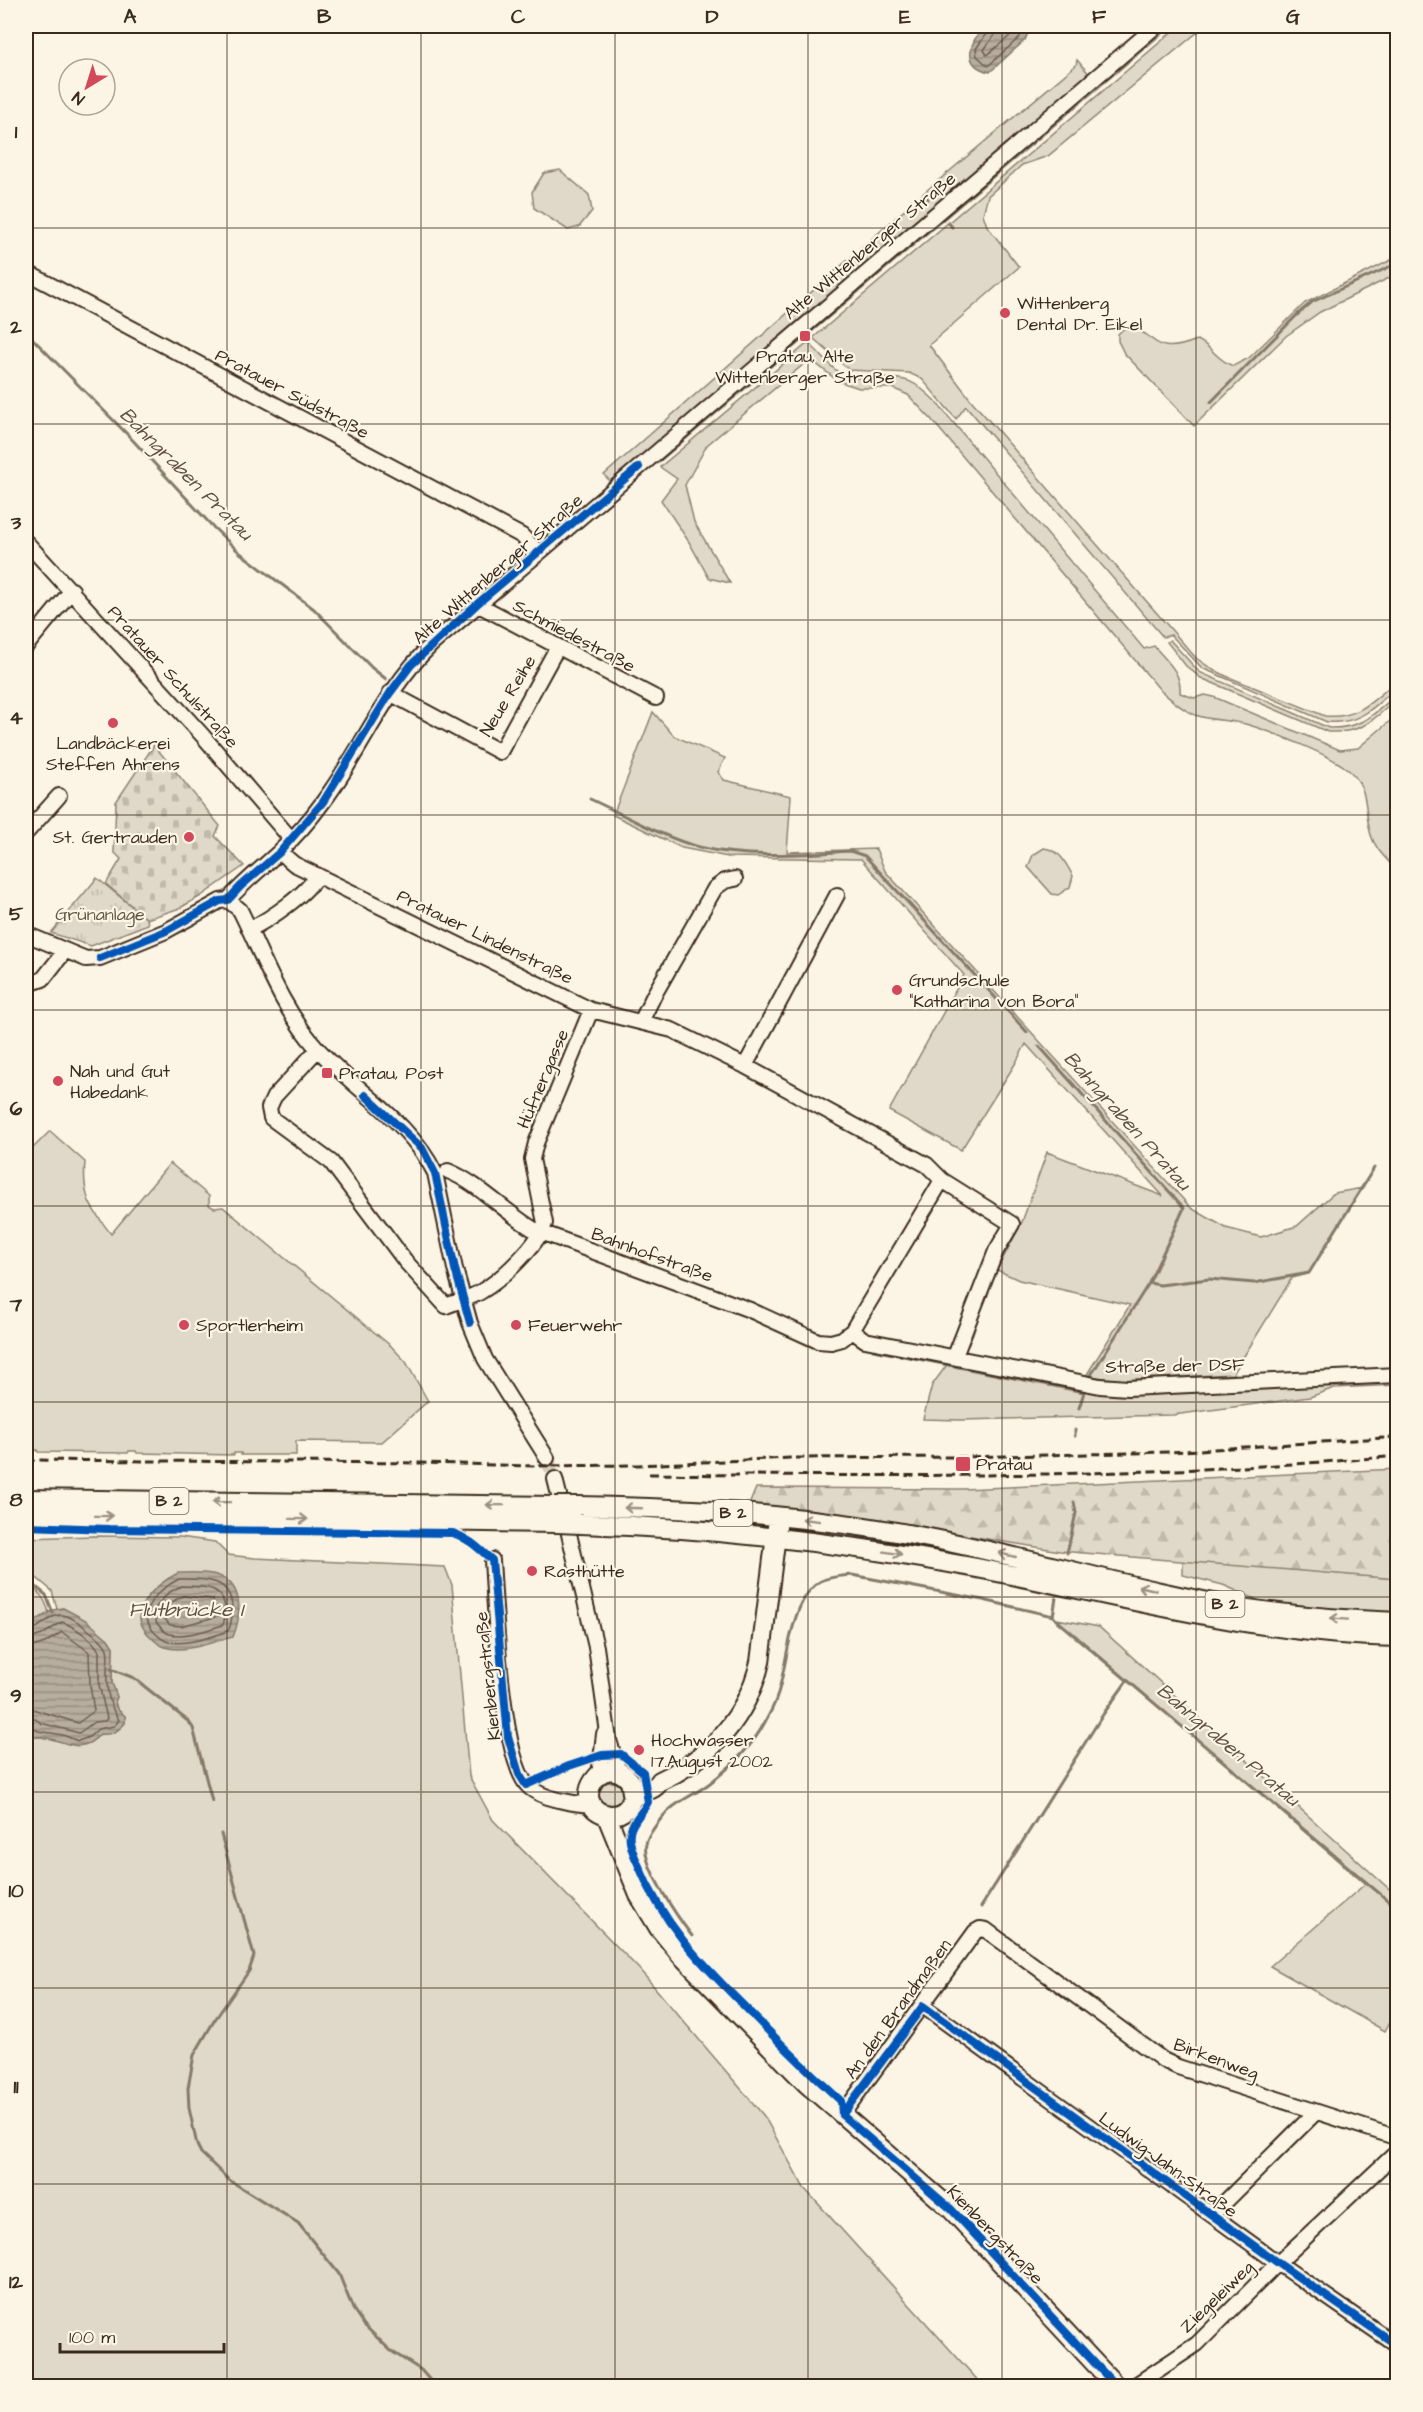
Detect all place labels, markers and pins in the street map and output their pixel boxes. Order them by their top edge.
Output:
place label: Wittenberg Dental Dr. Eikel [1017,291,1142,337]
marker: Wittenberg Dental Dr. Eikel [998,306,1012,320]
marker: Pratau, Alte Wittenberger Straße [798,329,812,343]
place label: Pratau, Alte Wittenberger Straße [715,344,895,391]
marker: Landbäckerei Steffen Ahrens [106,716,120,730]
place label: Landbäckerei Steffen Ahrens [46,731,180,777]
place label: St. Gertrauden [53,825,177,850]
marker: St. Gertrauden [182,830,196,844]
place label: Grundschule "Katharina von Bora" [909,968,1079,1014]
marker: Grundschule "Katharina von Bora" [890,983,904,997]
place label: Nah und Gut Habedank [70,1059,171,1105]
place label: Pratau, Post [339,1061,444,1086]
marker: Pratau, Post [320,1066,334,1080]
marker: Nah und Gut Habedank [51,1074,65,1088]
place label: Sportlerheim [196,1313,303,1338]
place label: Feuerwehr [528,1313,622,1338]
marker: Sportlerheim [177,1318,191,1332]
marker: Feuerwehr [509,1318,523,1332]
place label: Pratau [976,1452,1032,1477]
marker: Pratau [954,1455,972,1473]
place label: Rasthütte [544,1559,625,1584]
marker: Rasthütte [525,1564,539,1578]
place label: Hochwasser 17.August 2002 [651,1728,774,1775]
marker: Hochwasser 17.August 2002 [632,1743,646,1757]

